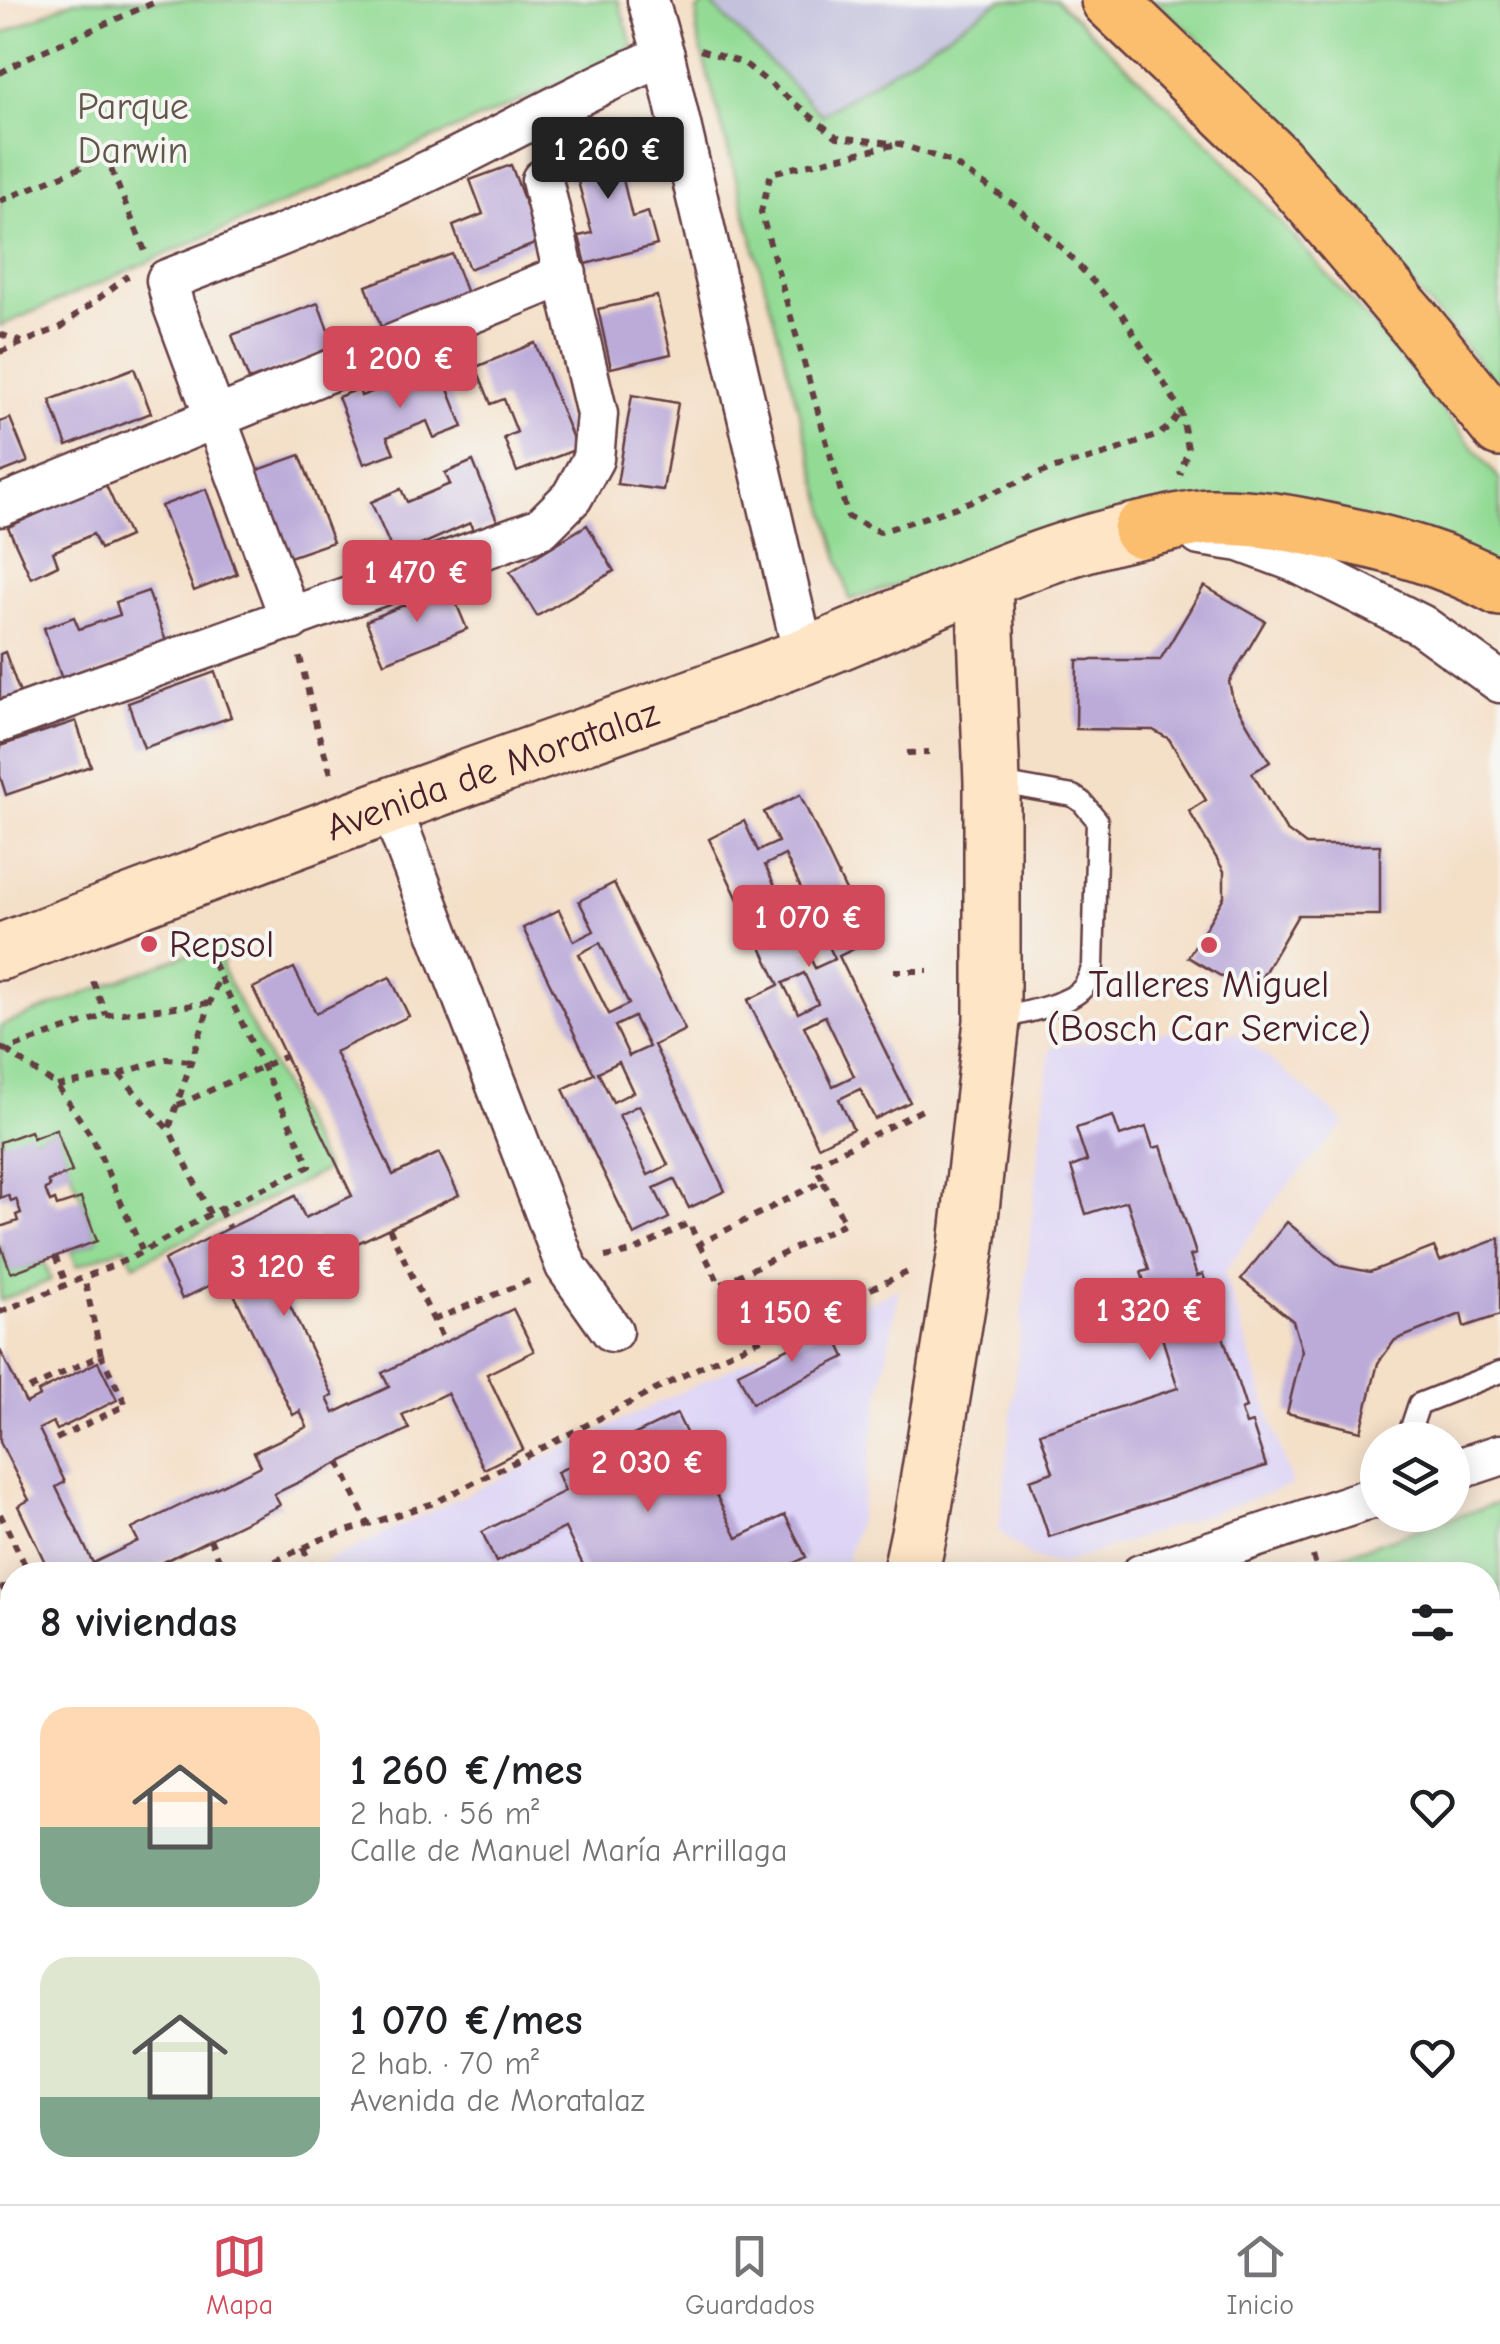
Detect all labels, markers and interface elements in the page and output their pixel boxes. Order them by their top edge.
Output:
park label: Parque Darwin [77,85,189,173]
pin: 1 260 € [516,117,700,202]
text: 1 260 € [554,131,662,168]
pin: 1 200 € [308,326,492,411]
text: 1 200 € [345,340,455,377]
pin: 1 470 € [325,540,509,625]
text: 1 470 € [364,554,470,591]
street label: Avenida de Moratalaz [320,691,665,850]
pin: 1 070 € [717,885,901,970]
text: 1 070 € [755,899,863,936]
place label: Repsol [169,923,274,967]
marker: Repsol [138,933,160,955]
marker: Talleres Miguel (Bosch Car Service) [1198,934,1220,956]
place label: Talleres Miguel (Bosch Car Service) [1047,963,1371,1051]
pin: 3 120 € [192,1234,376,1319]
text: 3 120 € [230,1248,338,1285]
pin: 1 320 € [1058,1278,1242,1363]
pin: 1 150 € [700,1280,884,1365]
text: 1 320 € [1096,1292,1204,1329]
text: 1 150 € [739,1294,845,1331]
map controls [1360,1422,1470,1532]
button: layers [1360,1422,1470,1532]
pin: 2 030 € [556,1430,740,1515]
text: 2 030 € [591,1444,705,1481]
icon: filters [1405,1595,1460,1650]
text: 8 viviendas [40,1598,237,1647]
text: 1 260 €/mes [350,1746,583,1795]
icon: home [120,1747,240,1867]
icon: heart [1405,1780,1460,1835]
text: 2 hab. · 56 m² [350,1795,539,1832]
text: Calle de Manuel María Arrillaga [350,1832,787,1869]
text: 1 070 €/mes [350,1996,583,2045]
icon: home [120,1997,240,2117]
icon: heart [1405,2030,1460,2085]
text: 2 hab. · 70 m² [350,2045,539,2082]
text: Avenida de Moratalaz [350,2082,645,2119]
tab: Mapa [206,2229,273,2321]
tab: Guardados [685,2229,815,2321]
tab: Inicio [1227,2229,1294,2321]

